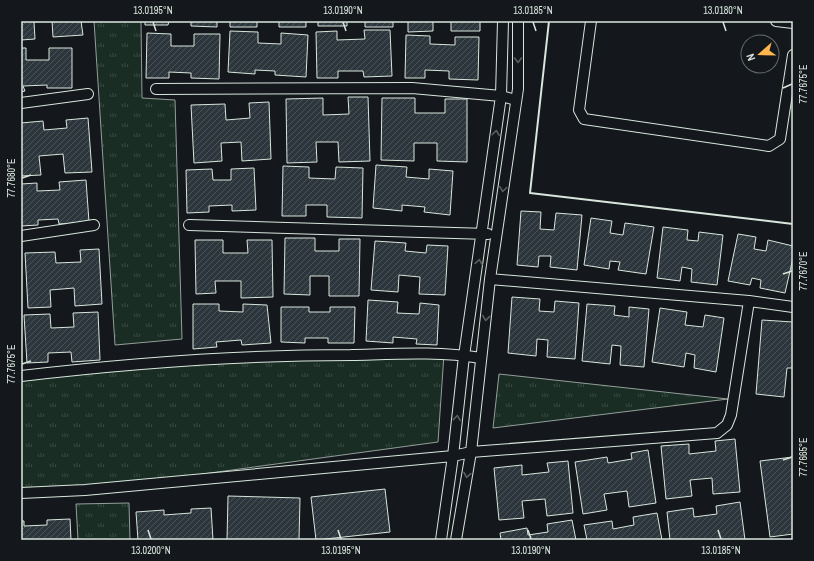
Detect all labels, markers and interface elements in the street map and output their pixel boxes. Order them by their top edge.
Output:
text: 13.0195°N [133,4,173,17]
text: 13.0190°N [323,4,363,17]
text: 13.0185°N [513,4,553,17]
text: 13.0180°N [703,4,743,17]
north arrow [740,34,780,74]
text: N [743,52,758,63]
one-way arrow [514,57,522,63]
text: 77.7675°E [797,64,810,104]
one-way arrow [491,130,500,136]
text: 77.7680°E [5,158,18,198]
one-way arrow [499,186,508,192]
text: 77.7670°E [797,251,810,291]
one-way arrow [474,259,483,265]
one-way arrow [481,315,490,321]
text: 77.7675°E [5,344,18,384]
one-way arrow [452,415,461,421]
text: 77.7665°E [797,437,810,477]
one-way arrow [463,471,472,478]
text: 13.0200°N [131,544,171,557]
text: 13.0195°N [321,544,361,557]
text: 13.0190°N [511,544,551,557]
text: 13.0185°N [701,544,741,557]

